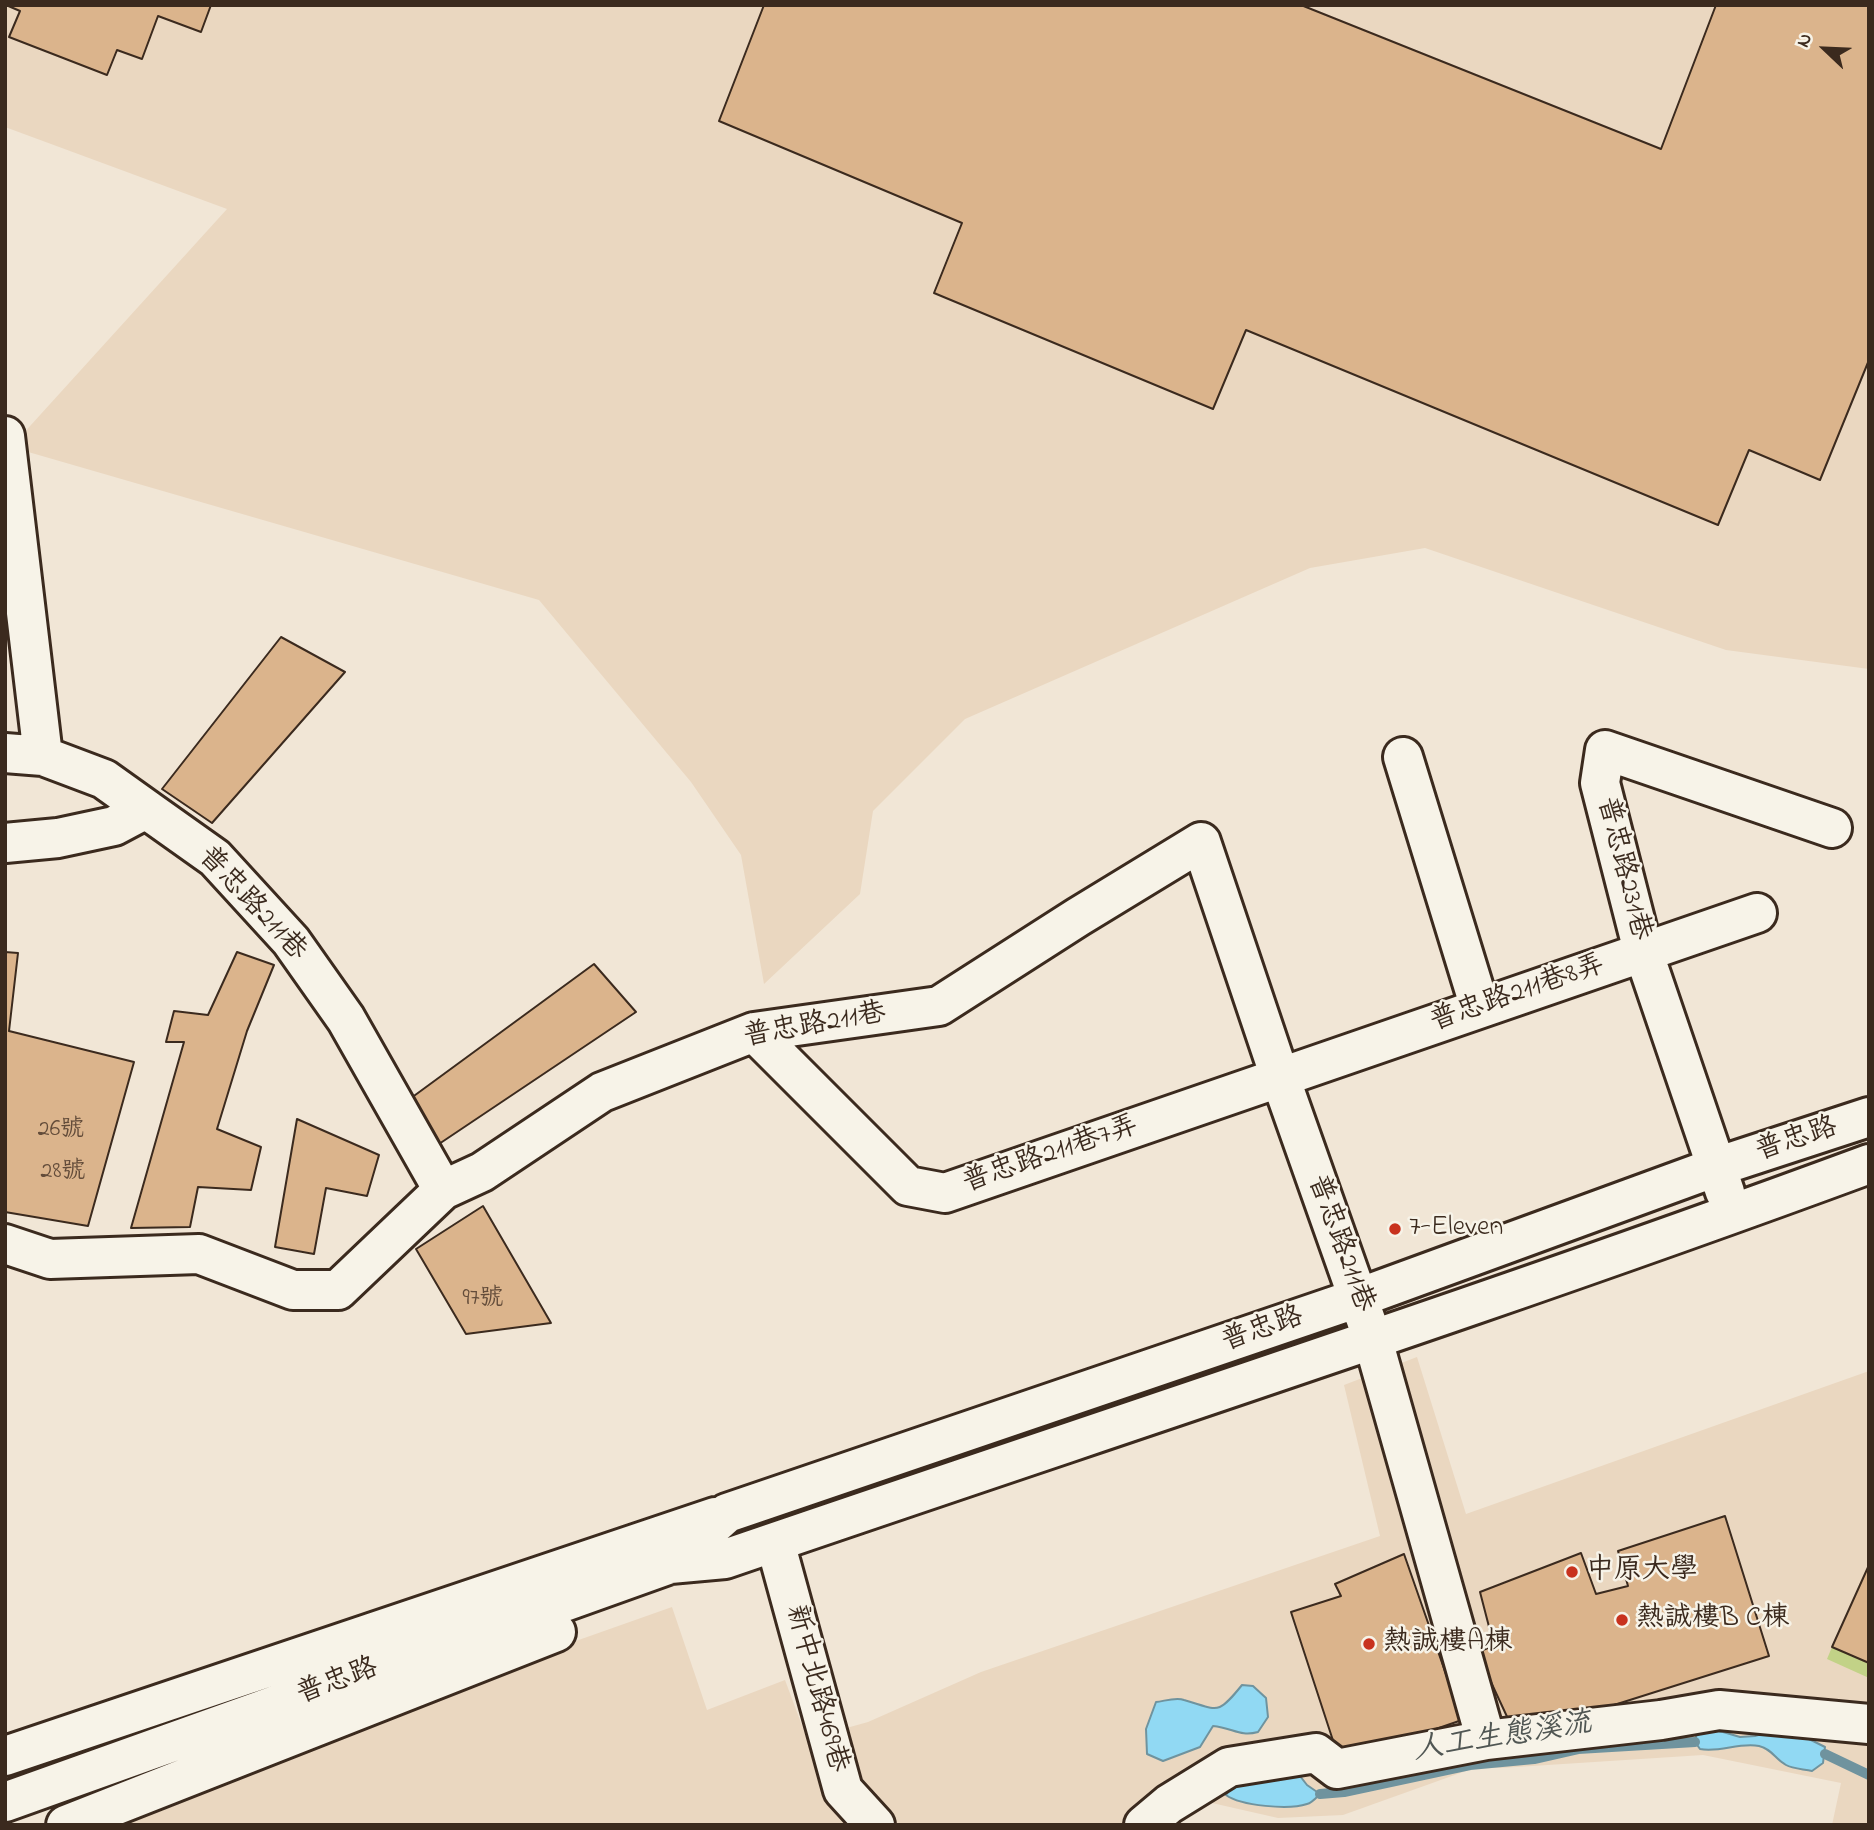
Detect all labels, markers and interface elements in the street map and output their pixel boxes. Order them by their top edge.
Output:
north arrow [1790,14,1860,84]
text: N [1790,29,1820,52]
street label: 普忠路231巷 [1588,794,1656,944]
street label: 普忠路211巷 [190,841,312,969]
street label: 普忠路211巷8弄 [1426,949,1610,1041]
street label: 普忠路211巷 [741,998,889,1056]
street label: 普忠路211巷7弄 [959,1110,1143,1202]
street label: 普忠路 [1752,1112,1842,1170]
house number: 26號 [38,1117,84,1145]
house number: 28號 [41,1159,85,1187]
street label: 普忠路211巷 [1299,1171,1379,1317]
place label: 7-Eleven [1409,1212,1503,1246]
marker: 7-Eleven [1387,1221,1403,1237]
house number: 97號 [462,1286,504,1314]
street label: 普忠路 [1218,1301,1308,1361]
place label: 中原大學 [1586,1555,1698,1589]
marker: 中原大學 [1564,1564,1580,1580]
street label: 新中北路469巷 [776,1601,854,1777]
place label: 熱誠樓B C棟 [1636,1603,1789,1637]
marker: 熱誠樓B C棟 [1614,1612,1630,1628]
place label: 熱誠樓A棟 [1383,1627,1512,1661]
marker: 熱誠樓A棟 [1361,1636,1377,1652]
street label: 普忠路 [293,1653,383,1713]
water label: 人工生態溪流 [1411,1707,1595,1771]

